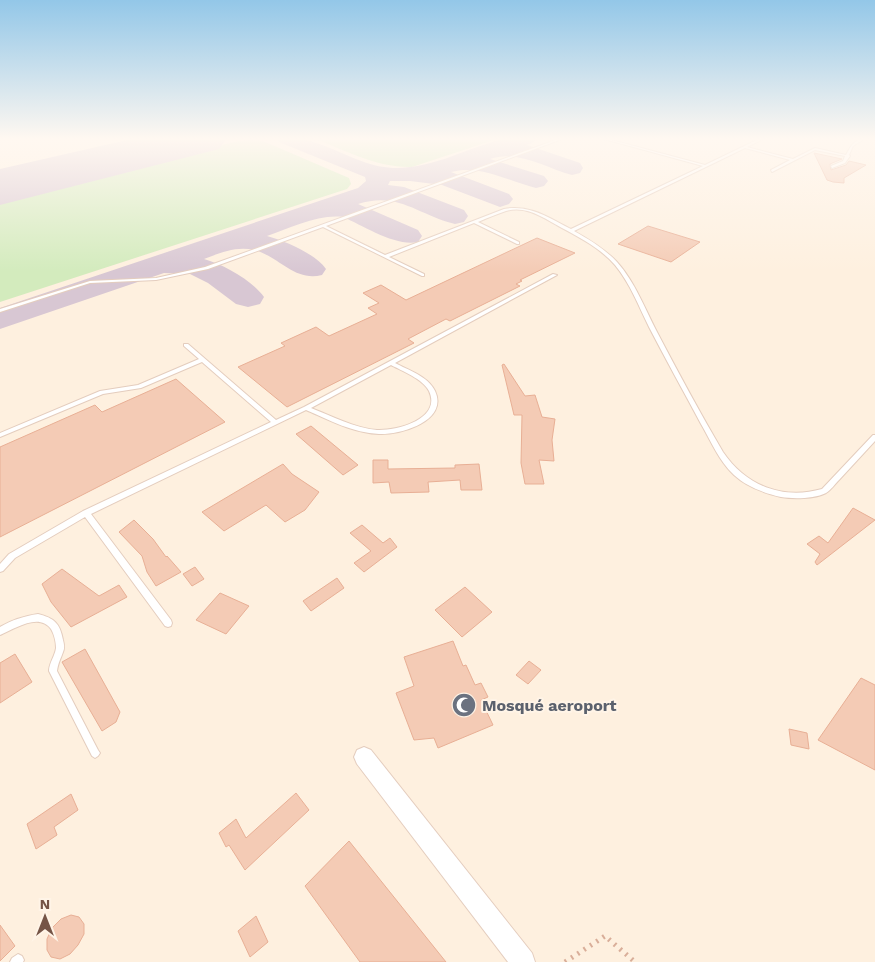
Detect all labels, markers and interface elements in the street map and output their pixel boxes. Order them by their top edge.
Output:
mosque icon: Mosqué aeroport [451,692,477,718]
place label: Mosqué aeroport [482,696,616,715]
north arrow [20,892,70,942]
text: N [40,896,50,912]

